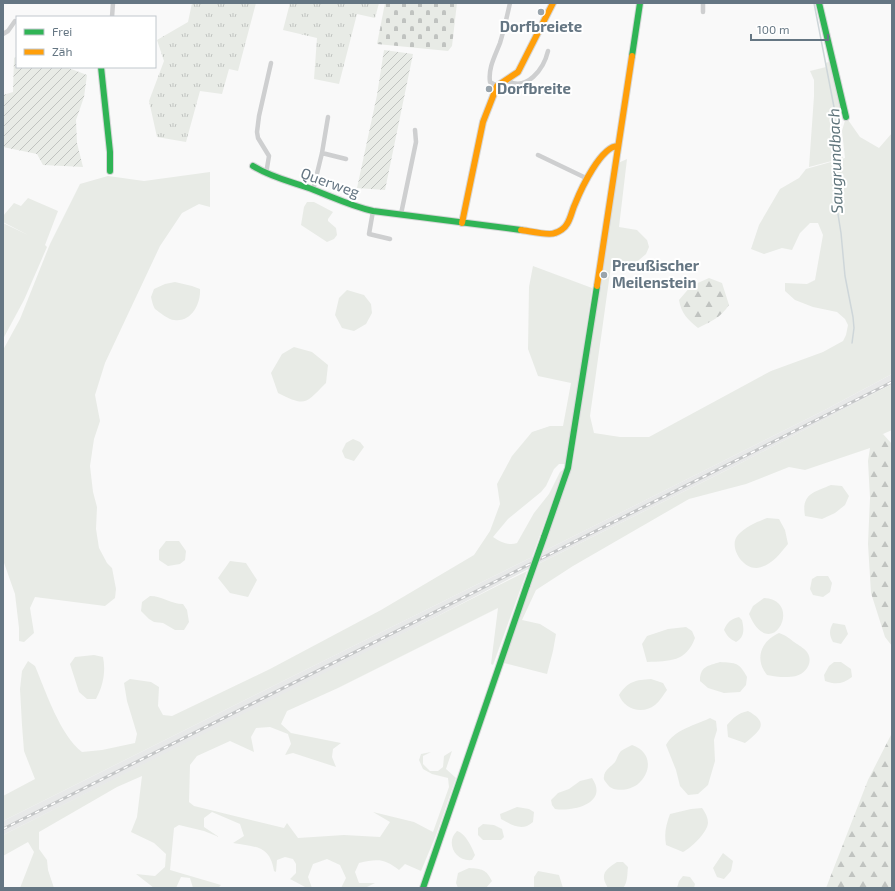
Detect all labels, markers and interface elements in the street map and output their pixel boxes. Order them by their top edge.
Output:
marker: Dorfbreiete [536,7,546,17]
legend [16,16,156,68]
scale bar [751,16,828,42]
place label: Dorfbreiete [500,17,582,35]
text: 100 m [757,22,789,36]
text: Frei [52,24,72,38]
text: Zäh [52,44,72,58]
place label: Dorfbreite [497,79,571,97]
marker: Dorfbreite [484,84,494,94]
water label: Saugrundbach [823,108,846,214]
street label: Querweg [298,163,363,202]
place label: Preußischer Meilenstein [612,256,700,291]
marker: Preußischer Meilenstein [599,270,609,280]

